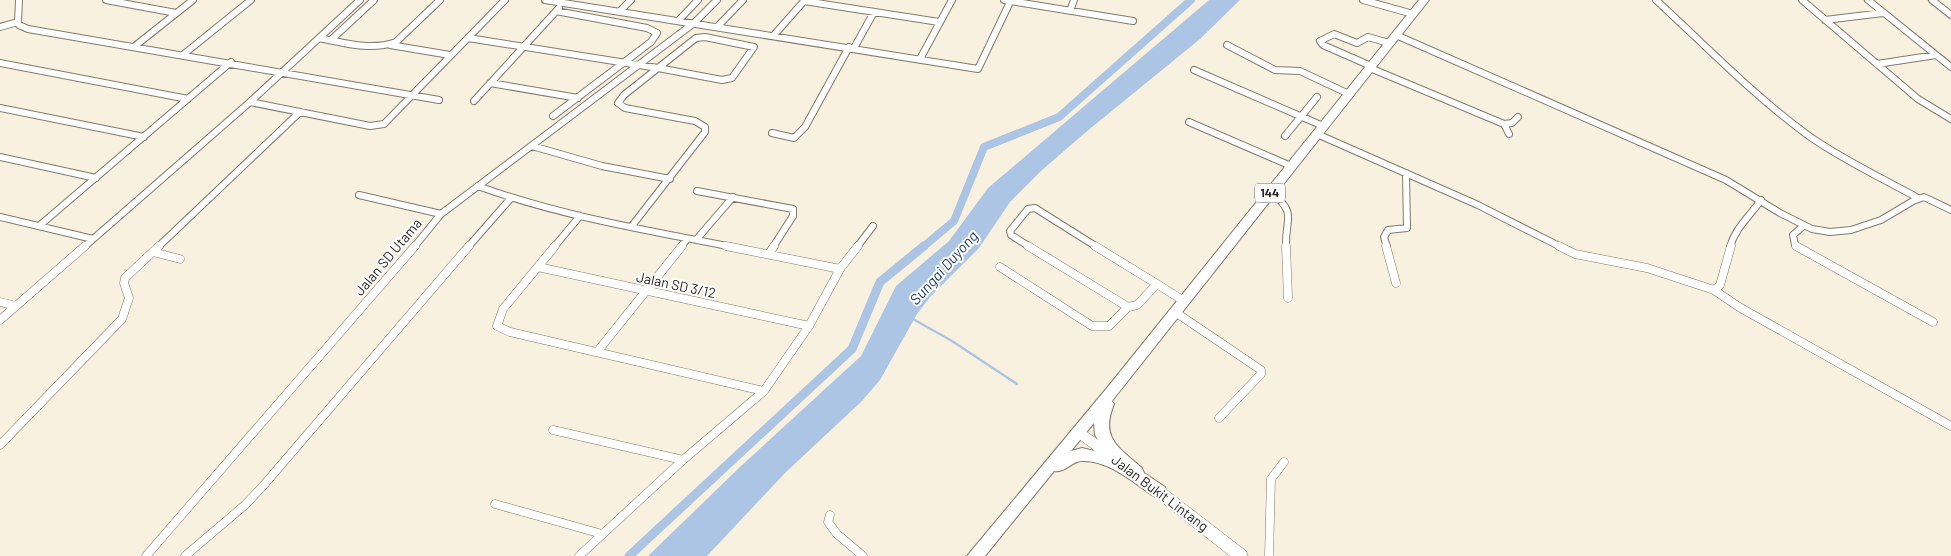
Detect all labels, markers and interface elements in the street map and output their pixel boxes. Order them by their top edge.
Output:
road number: 144 [1255,184,1285,202]
street label: Jalan SD Utama [350,215,425,299]
water label: Sungai Duyong [905,227,981,308]
street label: Jalan SD 3/12 [635,268,717,301]
street label: Jalan Bukit Lintang [1109,451,1212,535]

